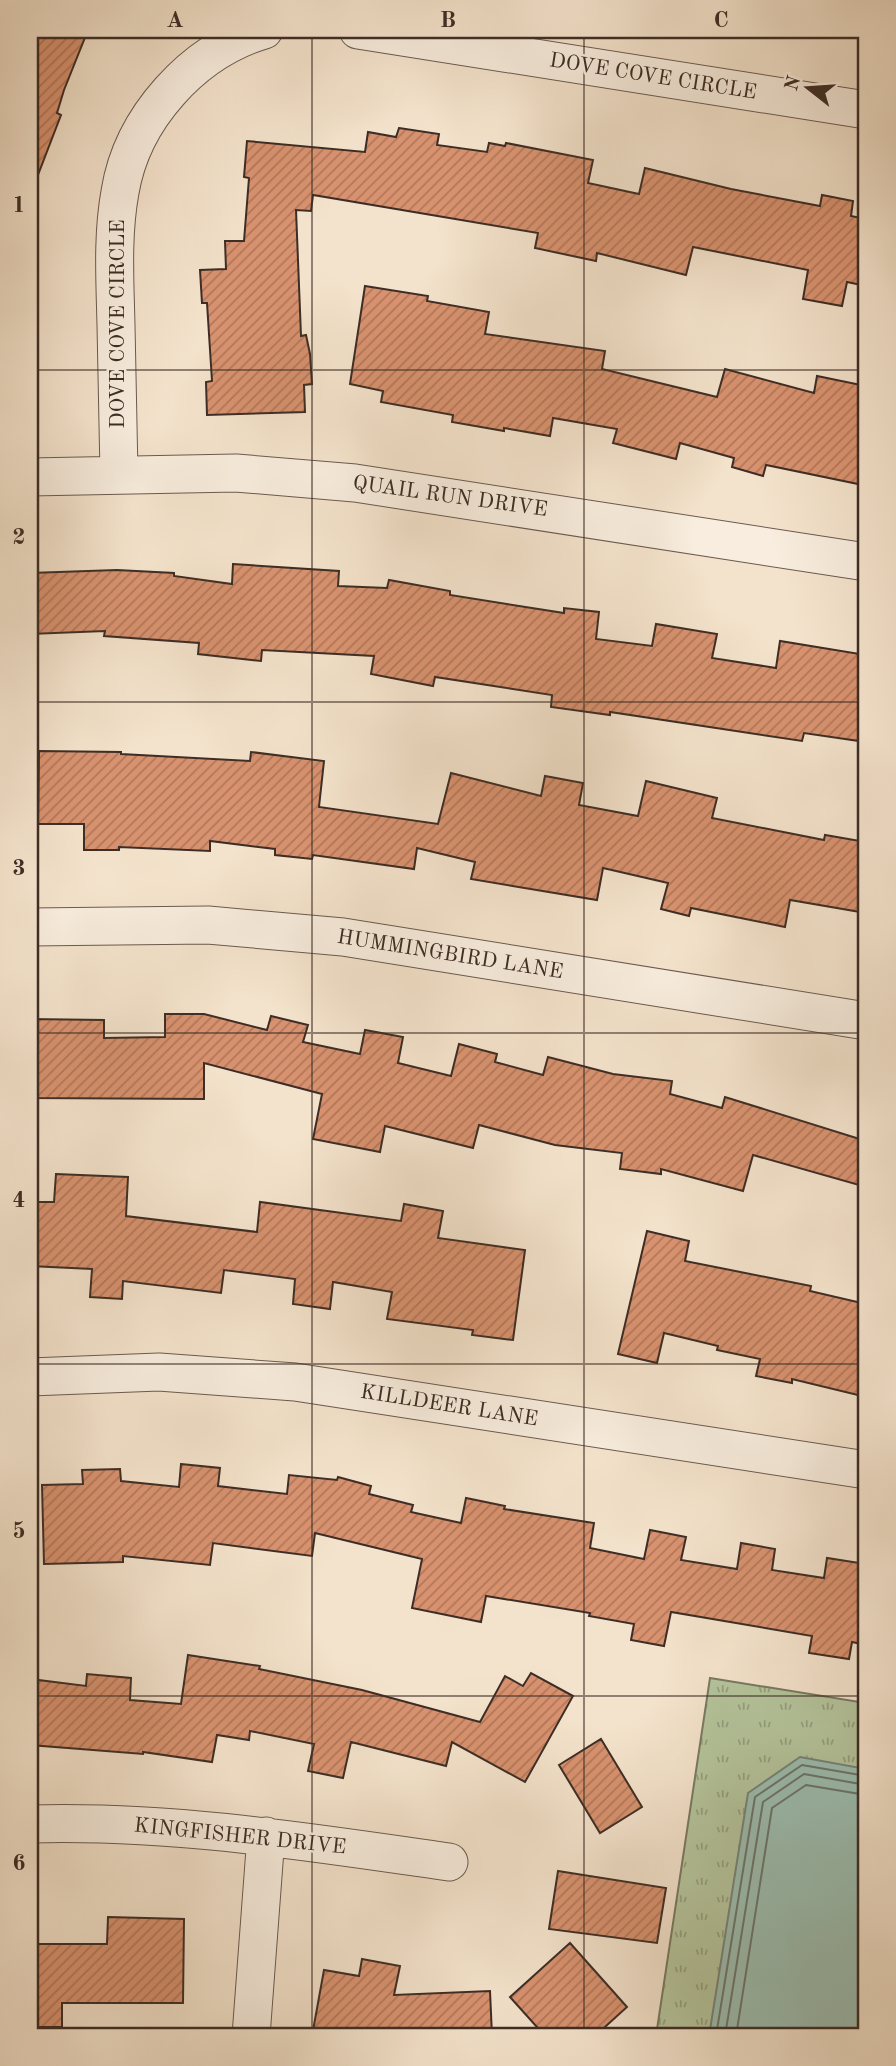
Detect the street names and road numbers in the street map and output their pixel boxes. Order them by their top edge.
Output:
street label: DOVE COVE CIRCLE [548,50,758,104]
street label: DOVE COVE CIRCLE [108,219,129,429]
street label: QUAIL RUN DRIVE [351,473,549,521]
street label: HUMMINGBIRD LANE [335,927,565,983]
street label: KILLDEER LANE [359,1382,539,1430]
street label: KINGFISHER DRIVE [133,1815,347,1859]

